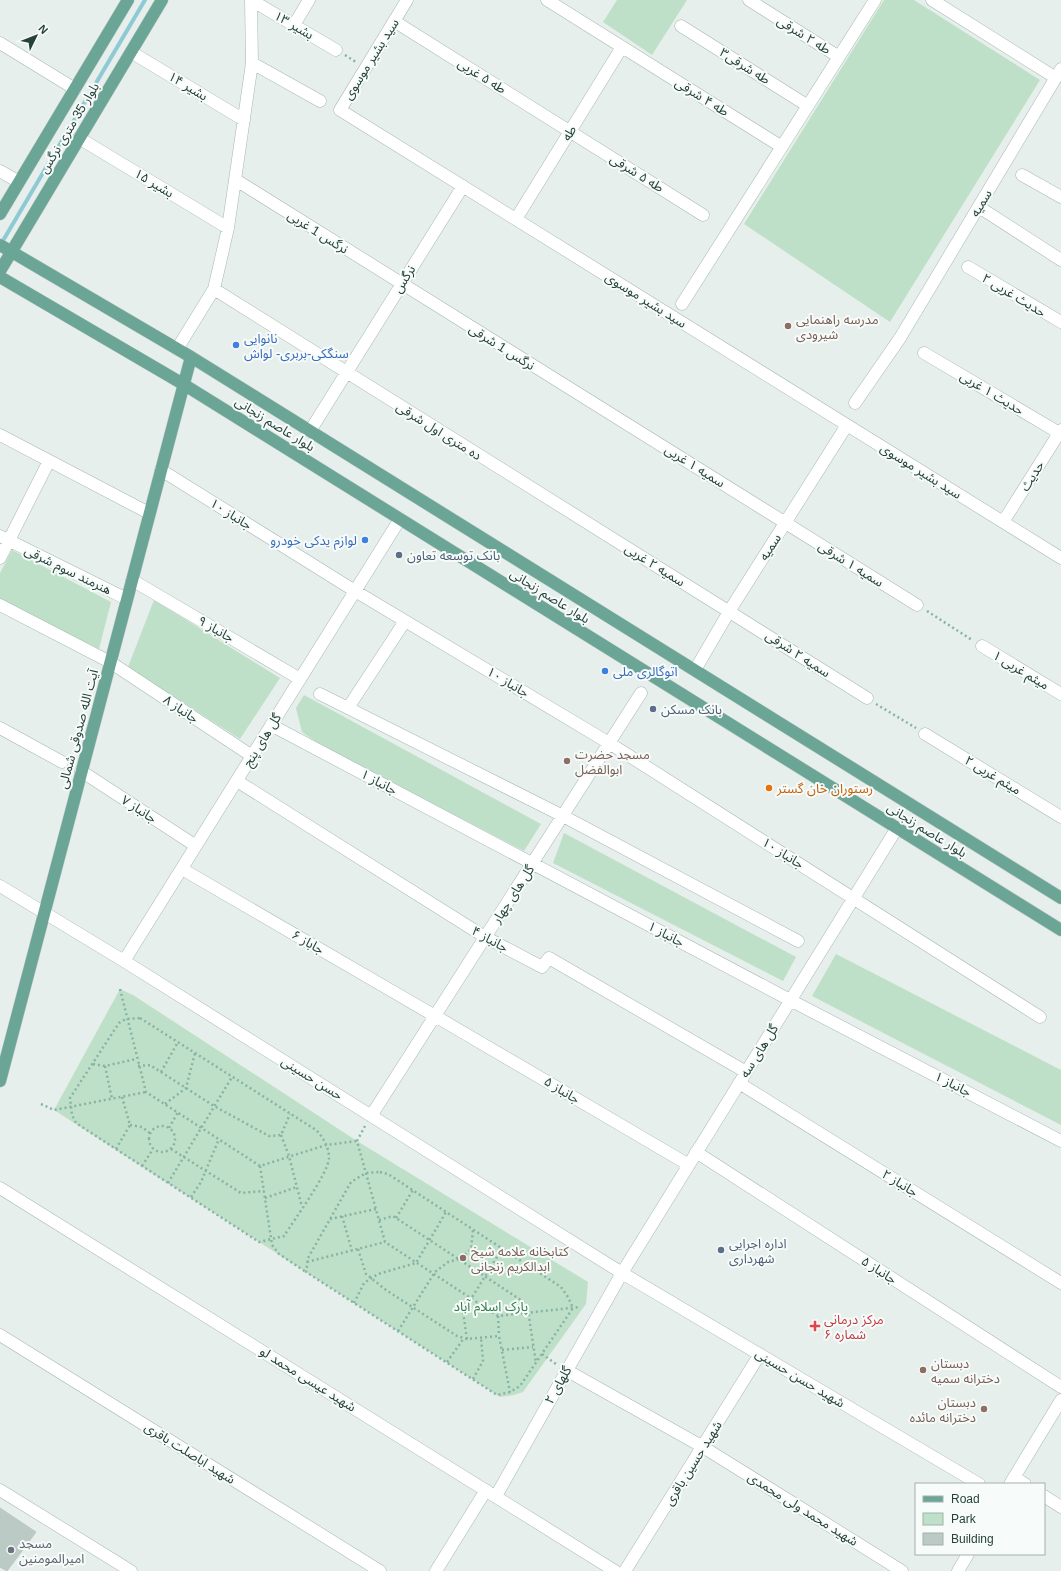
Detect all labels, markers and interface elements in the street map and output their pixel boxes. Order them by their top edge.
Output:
street label: بشیر ۱۳ [272,8,316,42]
street label: طه ۲ شرقی [774,13,834,58]
north arrow [16,16,56,56]
street label: سید بشیر موسوی [340,16,403,103]
text: N [36,22,50,36]
street label: طه شرقی۳ [717,45,773,88]
street label: طه ۵ غربی [455,55,509,98]
street label: بشیر ۱۴ [166,68,210,104]
street label: طه ۴ شرقی [672,75,732,120]
street label: بلوار 35 متری نرگس [36,80,103,177]
street label: طه [559,122,579,143]
street label: طه ۵ شرقی [607,151,667,196]
street label: بشیر ۱۵ [132,165,176,201]
street label: سمیه [967,187,995,219]
street label: نرگس 1 غربی [284,207,351,257]
street label: نرگس [390,262,419,296]
street label: سید بشیر موسوی [602,269,689,332]
street label: حدیث غربی ۲ [979,270,1049,321]
place label: مدرسه راهنمایی شیرودی [796,312,879,343]
street label: نرگس 1 شرقی [466,321,538,374]
marker: مدرسه راهنمایی شیرودی [783,321,793,331]
place label: نانوایی سنگکی-بربری- لواش [244,331,349,362]
marker: نانوایی سنگکی-بربری- لواش [231,340,241,350]
street label: حدیث ۱ غربی [957,368,1027,419]
street label: بلوار عاصم زنجانی [231,394,318,457]
street label: ده متری اول شرقی [393,399,484,464]
street label: سید بشیر موسوی [877,440,964,503]
street label: سمیه ۱ غربی [662,442,728,491]
street label: حدیث [1017,458,1047,494]
street label: جانباز ۱۰ [207,495,255,533]
street label: سمیه [756,531,784,563]
place label: لوازم یدکی خودرو [270,533,357,550]
marker: لوازم یدکی خودرو [360,535,370,545]
street label: سمیه ۱ شرقی [815,538,886,591]
street label: سمیه ۲ غربی [622,541,688,590]
street label: هنرمند سوم شرقی [21,542,114,599]
place label: بانک توسعه تعاون [407,548,500,564]
marker: بانک توسعه تعاون [394,550,404,560]
street label: بلوار عاصم زنجانی [506,566,593,629]
street label: جانباز ۹ [195,613,237,645]
street label: سمیه ۲ شرقی [762,628,833,681]
street label: میثم غربی ۱ [989,647,1052,695]
street label: جانباز ۱۰ [484,664,532,701]
place label: اتوگالری ملی [613,664,678,680]
marker: اتوگالری ملی [600,666,610,676]
street label: آیت الله صدوقی شمالی [55,667,102,791]
street label: جانباز ۸ [161,692,202,726]
place label: بانک مسکن [661,702,722,718]
marker: بانک مسکن [648,704,658,714]
street label: گل های پنج [240,710,287,771]
place label: مسجد حضرت ابوالفضل [575,747,650,778]
street label: میثم غربی ۲ [961,752,1024,800]
marker: مسجد حضرت ابوالفضل [562,756,572,766]
street label: جانباز ۱ [358,766,400,798]
place label: رستوران خان گستر [776,781,873,797]
marker: رستوران خان گستر [764,783,774,793]
street label: جانباز ۷ [119,792,160,826]
street label: بلوار عاصم زنجانی [883,800,970,863]
street label: جانباز ۱۰ [759,834,807,872]
street label: گل های چهار [488,862,539,928]
street label: جانباز ۱ [645,918,687,950]
street label: جانباز ۴ [469,923,511,955]
street label: جاباز ۶ [289,927,327,957]
street label: گل های سه [737,1021,782,1081]
street label: حسن حسینی [278,1053,346,1104]
street label: جانباز ۱ [932,1068,974,1100]
street label: جانباز ۵ [541,1074,583,1107]
street label: جانباز ۲ [879,1166,921,1200]
place label: اداره اجرایی شهرداری [729,1236,787,1267]
place label: کتابخانه علامه شیخ ابدالکریم زنجانی [471,1244,569,1277]
marker: اداره اجرایی شهرداری [716,1245,726,1255]
marker: کتابخانه علامه شیخ ابدالکریم زنجانی [458,1253,468,1263]
street label: جانباز ۵ [859,1253,900,1287]
park label: پارک اسلام آباد [454,1299,528,1316]
place label: مرکز درمانی شماره ۶ [824,1312,884,1342]
marker: مرکز درمانی شماره ۶ [809,1320,821,1332]
street label: شهید عیسی محمد لو [257,1343,359,1415]
street label: شهید حسن حسینی [752,1345,847,1411]
place label: دبستان دخترانه سمیه [931,1356,1000,1386]
street label: گلهای ۲ [542,1363,576,1407]
marker: دبستان دخترانه سمیه [918,1365,928,1375]
place label: دبستان دخترانه مائده [910,1395,976,1425]
marker: دبستان دخترانه مائده [979,1404,989,1414]
street label: شهید حسین باقری [661,1418,726,1509]
street label: شهید اباصلت باقری [141,1419,238,1488]
street label: شهید محمد ولی محمدی [745,1469,861,1550]
legend [915,1483,1045,1555]
text: Road [951,1492,980,1506]
text: Park [951,1512,977,1526]
text: Building [951,1532,994,1546]
place label: مسجد امیرالمومنین [19,1536,84,1567]
marker: مسجد امیرالمومنین [6,1545,16,1555]

